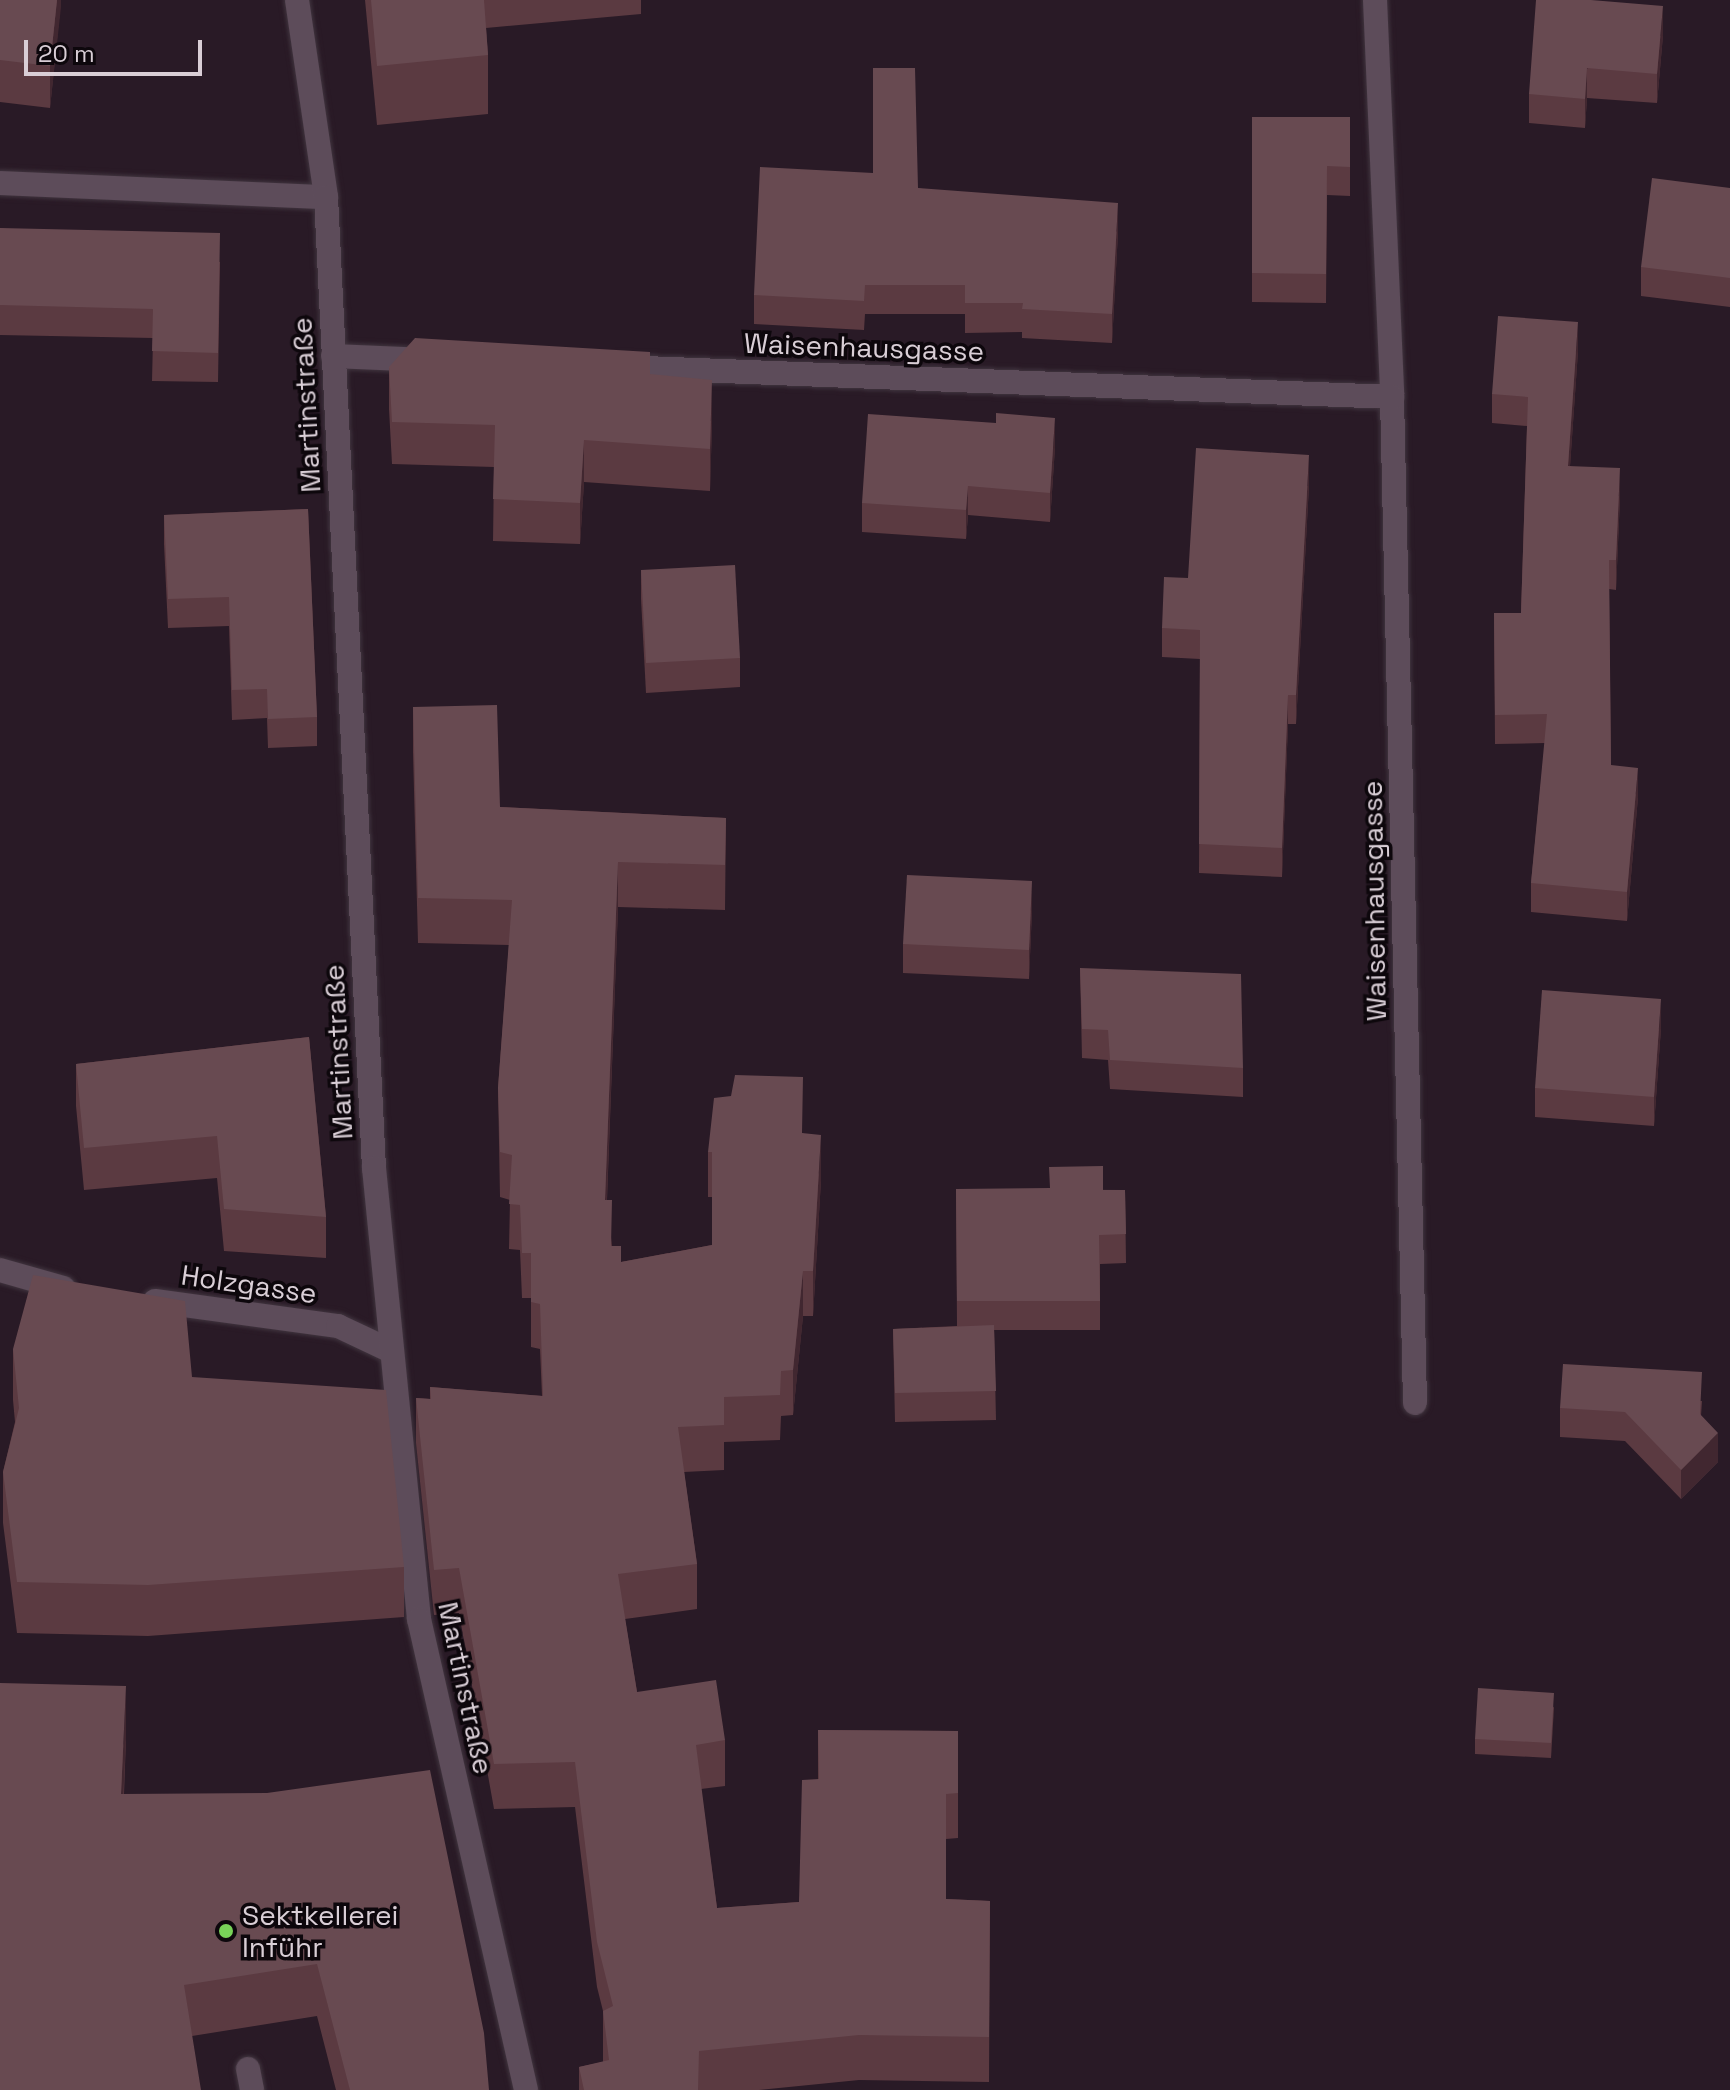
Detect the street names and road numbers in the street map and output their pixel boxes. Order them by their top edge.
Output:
street label: Martinstraße [285,317,327,493]
street label: Waisenhausgasse [743,326,985,368]
street label: Waisenhausgasse [1355,780,1393,1022]
street label: Martinstraße [317,964,359,1140]
street label: Holzgasse [179,1258,319,1310]
street label: Martinstraße [431,1599,501,1777]

